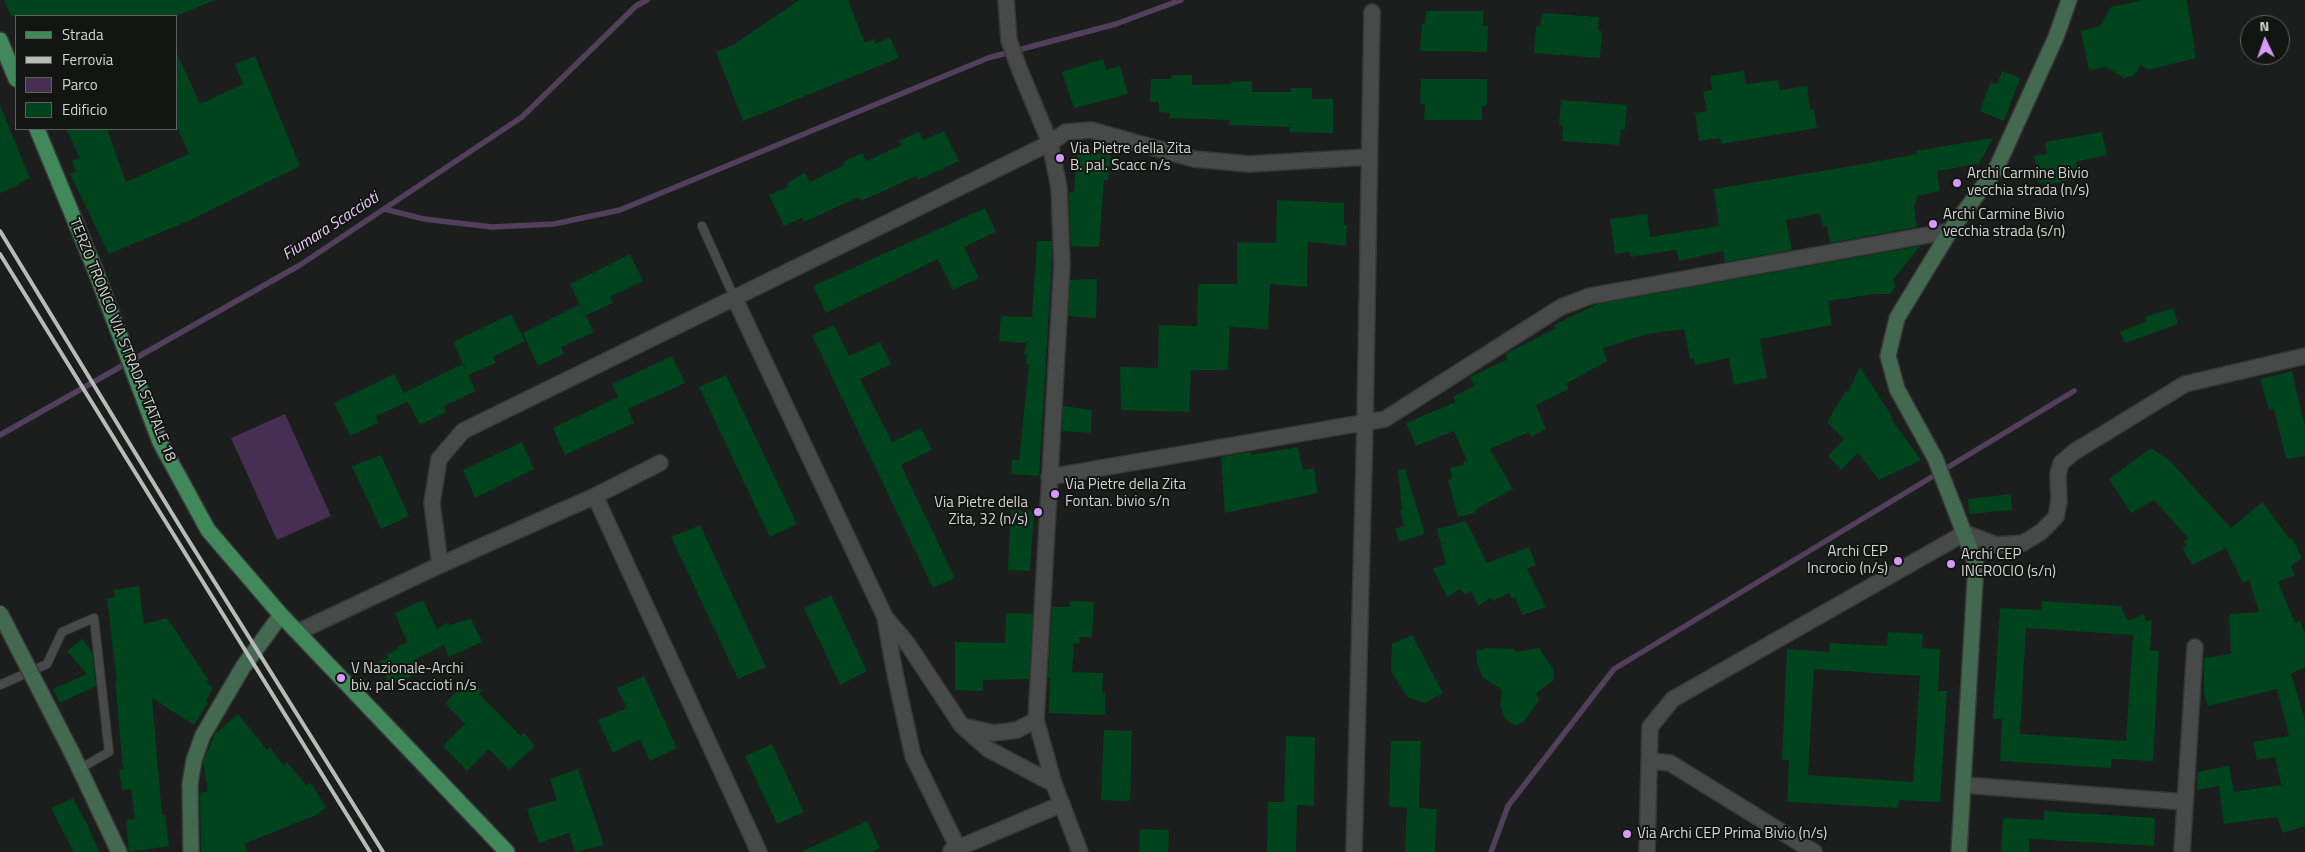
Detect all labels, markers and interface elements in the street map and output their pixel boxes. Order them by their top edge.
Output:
legend [15,15,178,130]
north arrow [2240,15,2290,65]
text: N [2259,15,2270,36]
text: Strada [62,23,103,46]
text: Ferrovia [62,48,113,71]
text: Parco [62,73,98,96]
text: Edificio [62,98,107,121]
place label: Via Pietre della Zita B. pal. Scacc n/s [1070,140,1191,175]
marker: Via Pietre della Zita B. pal. Scacc n/s [1054,152,1066,164]
place label: Archi Carmine Bivio vecchia strada (n/s) [1967,165,2089,200]
marker: Archi Carmine Bivio vecchia strada (n/s) [1951,177,1963,189]
water label: Fiumara Scaccioti [279,189,383,265]
place label: Archi Carmine Bivio vecchia strada (s/n) [1943,206,2065,241]
street label: TERZO TRONCO VIA STRADA STATALE 18 [65,216,179,464]
marker: Archi Carmine Bivio vecchia strada (s/n) [1927,218,1939,230]
place label: Via Pietre della Zita Fontan. bivio s/n [1065,476,1186,511]
marker: Via Pietre della Zita Fontan. bivio s/n [1049,488,1061,500]
place label: Via Pietre della Zita, 32 (n/s) [934,494,1028,529]
marker: Via Pietre della Zita, 32 (n/s) [1032,506,1044,518]
place label: Archi CEP Incrocio (n/s) [1807,543,1888,578]
place label: Archi CEP INCROCIO (s/n) [1961,546,2056,581]
marker: Archi CEP Incrocio (n/s) [1892,555,1904,567]
marker: Archi CEP INCROCIO (s/n) [1945,558,1957,570]
place label: V Nazionale-Archi biv. pal Scaccioti n/s [351,660,477,695]
marker: V Nazionale-Archi biv. pal Scaccioti n/s [335,672,347,684]
place label: Via Archi CEP Prima Bivio (n/s) [1637,825,1827,843]
marker: Via Archi CEP Prima Bivio (n/s) [1621,828,1633,840]

